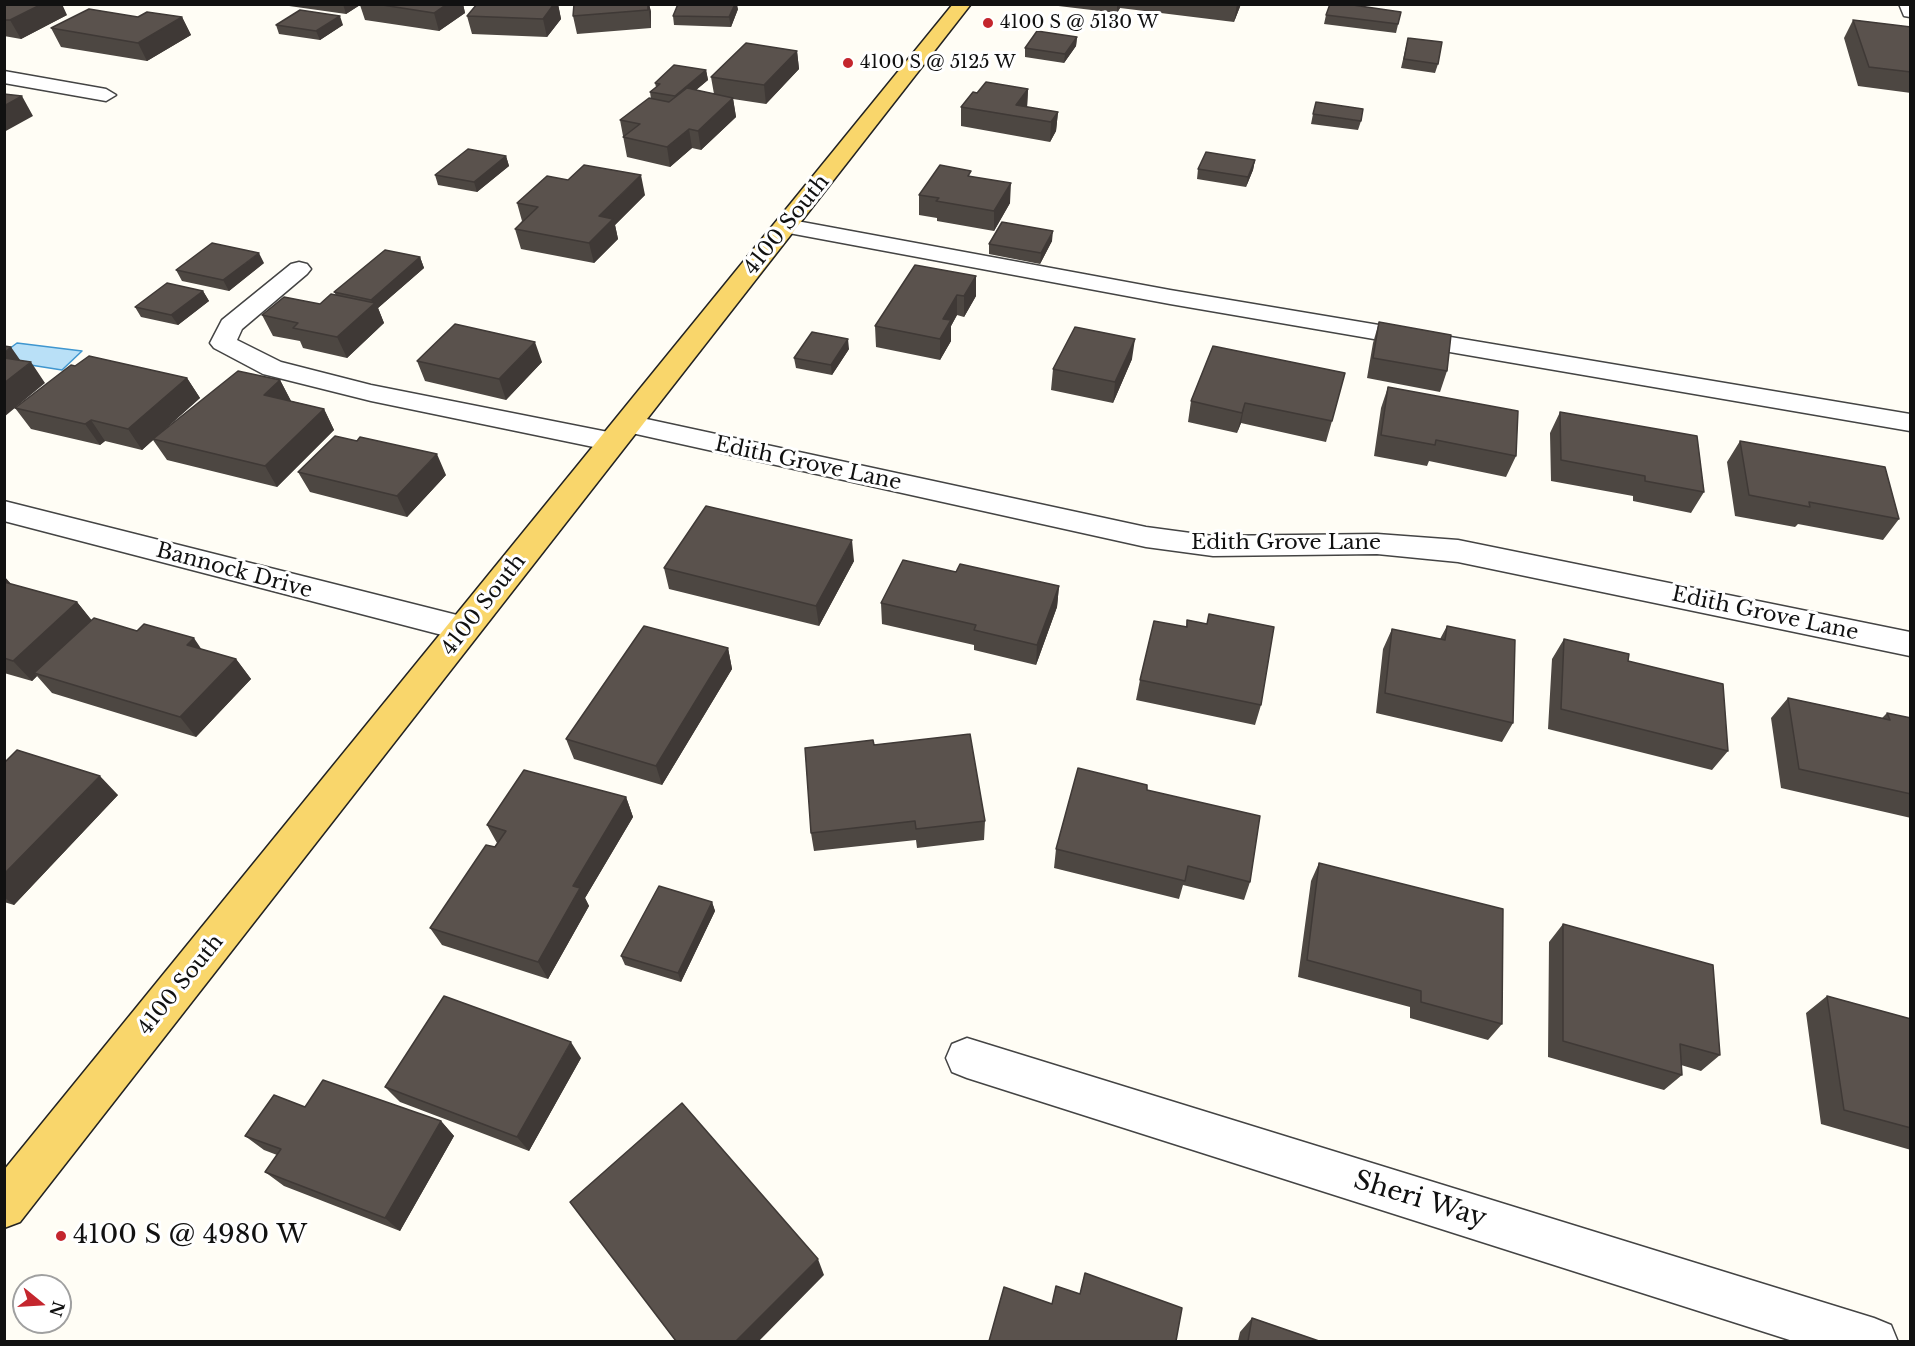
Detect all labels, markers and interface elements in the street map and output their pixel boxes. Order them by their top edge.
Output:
place label: 4100 S @ 5130 W [1000,12,1158,34]
marker: 4100 S @ 5130 W [981,16,995,30]
place label: 4100 S @ 5125 W [860,52,1016,74]
marker: 4100 S @ 5125 W [841,56,855,70]
street label: 4100 South [739,170,835,280]
street label: Edith Grove Lane [712,432,904,496]
street label: Edith Grove Lane [1191,530,1381,556]
street label: Bannock Drive [153,538,315,604]
street label: 4100 South [437,549,531,661]
street label: Edith Grove Lane [1669,582,1861,646]
street label: 4100 South [133,930,229,1040]
street label: Sheri Way [1350,1165,1490,1235]
place label: 4100 S @ 4980 W [73,1220,307,1252]
marker: 4100 S @ 4980 W [54,1229,68,1243]
north arrow [12,1274,72,1334]
text: N [45,1299,69,1319]

